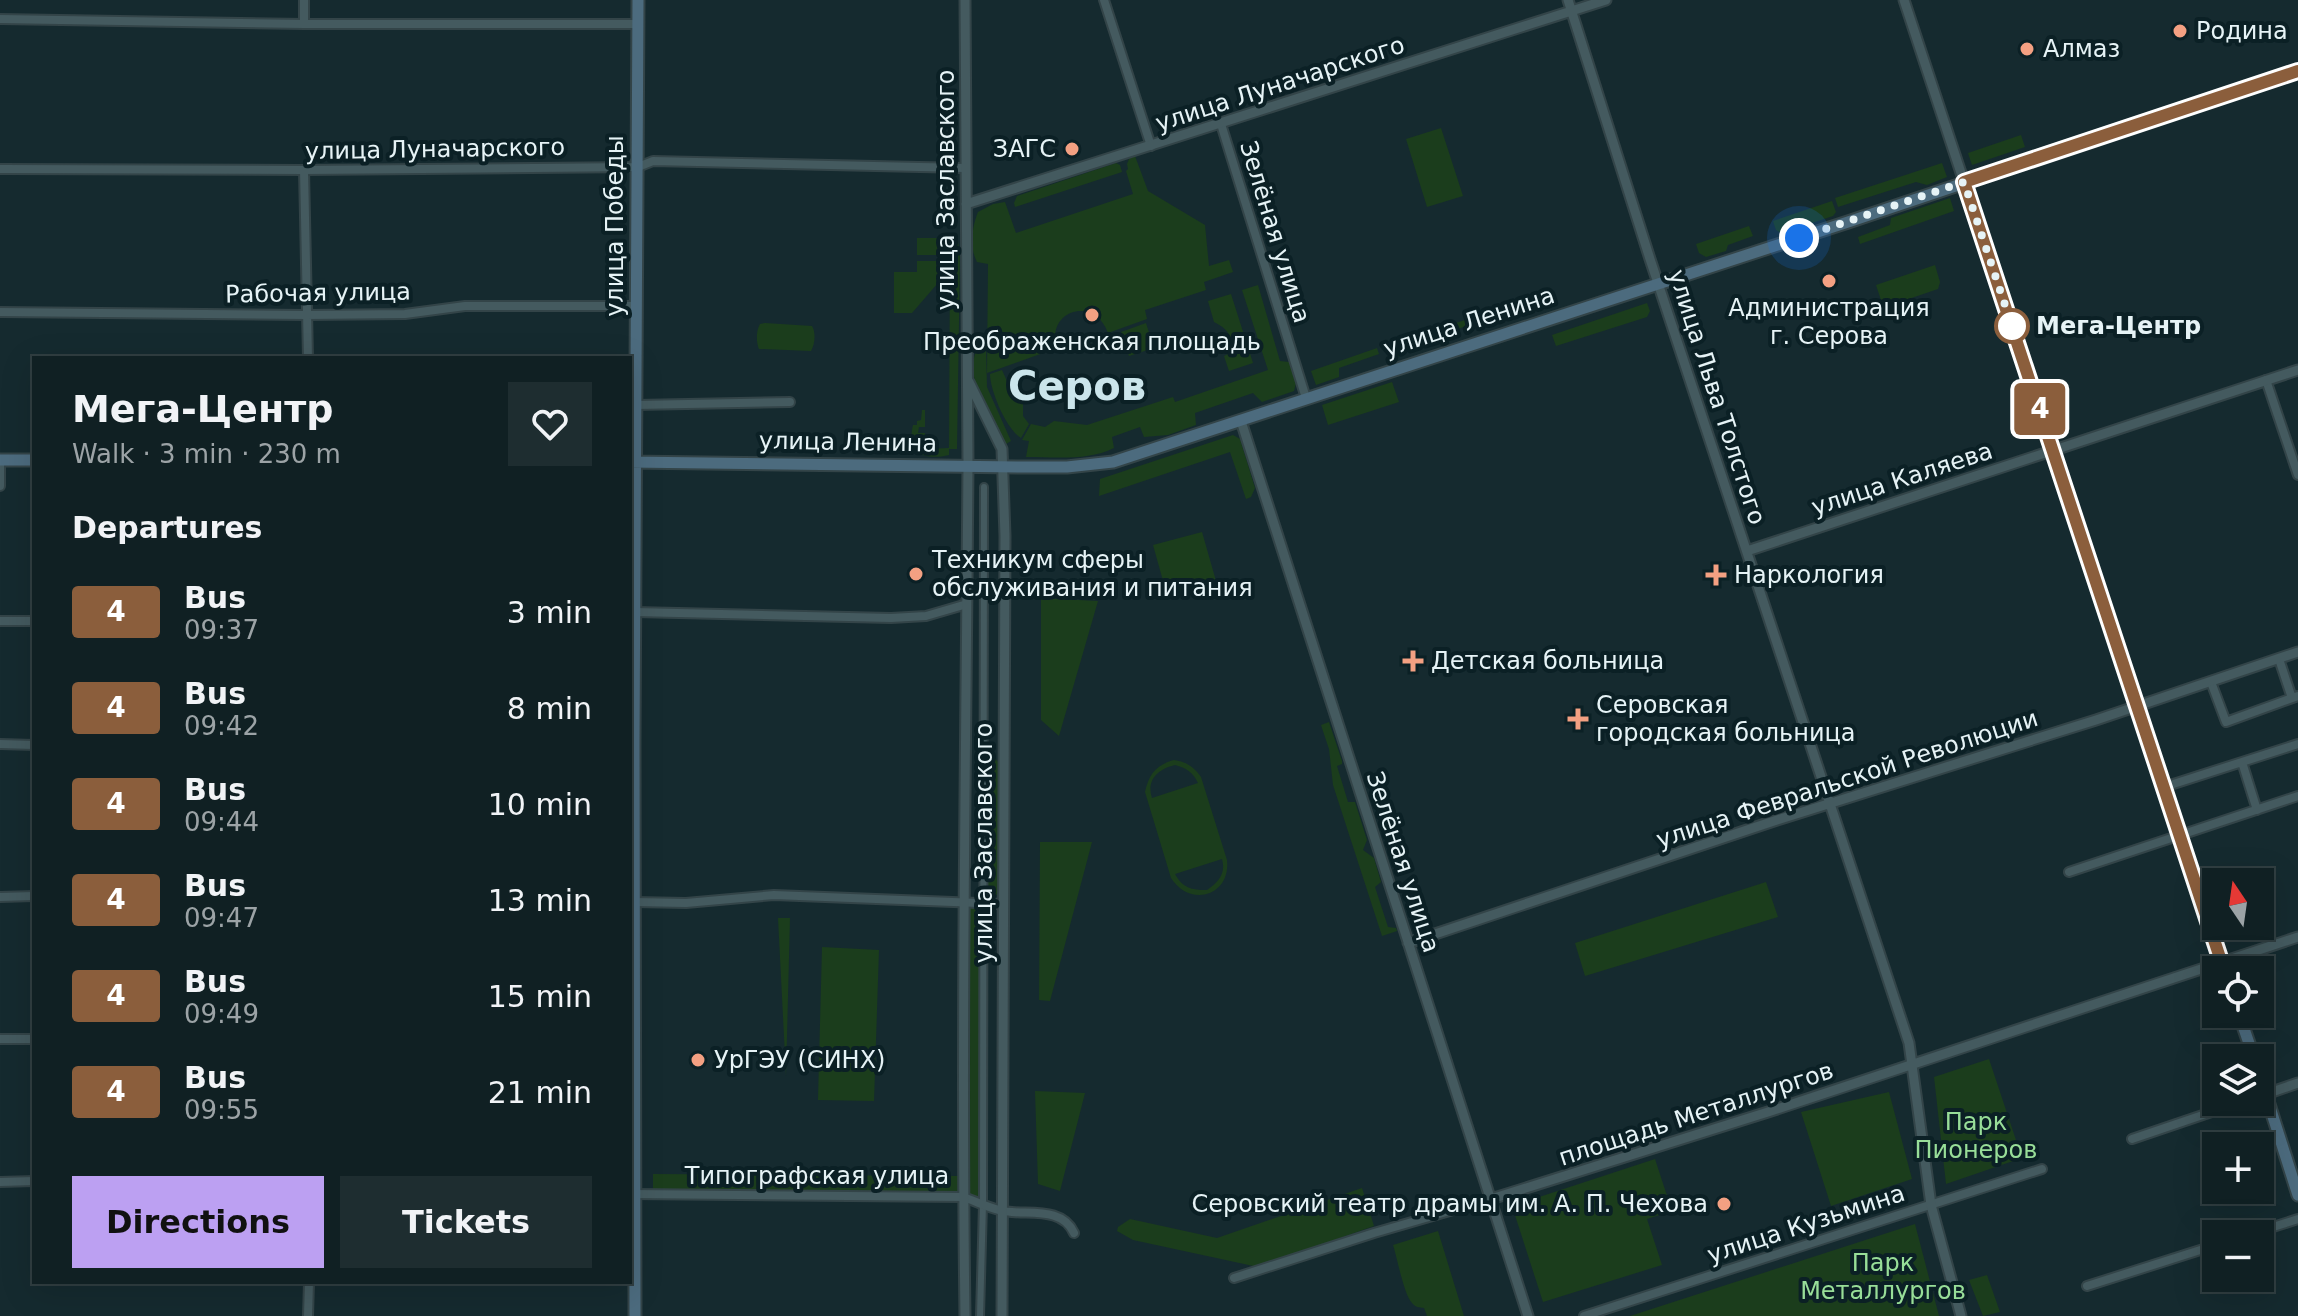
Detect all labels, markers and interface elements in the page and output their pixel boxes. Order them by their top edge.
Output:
place label: Родина [2196,17,2288,45]
marker: Родина [2171,22,2189,40]
street label: улица Луначарского [1152,30,1408,138]
place label: Алмаз [2043,35,2120,63]
marker: Алмаз [2018,40,2036,58]
street label: улица Заславского [932,70,960,310]
street label: улица Луначарского [305,133,565,165]
street label: улица Победы [601,135,629,317]
place label: ЗАГС [993,135,1056,163]
street label: Зелёная улица [1234,138,1316,326]
marker: ЗАГС [1063,140,1081,158]
your location [1779,218,1819,258]
street label: улица Льва Толстого [1663,266,1771,528]
marker: Администрация г. Серова [1820,272,1838,290]
street label: Рабочая улица [225,277,411,309]
street label: улица Ленина [1380,281,1558,363]
place label: Администрация г. Серова [1728,294,1930,350]
marker: Преображенская площадь [1083,306,1101,324]
marker: Мега-Центр [1995,309,2029,343]
place label: Мега-Центр [2036,312,2201,340]
place label: Преображенская площадь [923,328,1261,356]
district label: Серов [1008,363,1146,409]
button: heart [508,382,592,466]
line badge: 4 [2014,383,2066,435]
text: Мега-Центр [72,387,333,431]
text: 4 [2030,392,2050,425]
street label: улица Ленина [759,426,937,458]
street label: улица Каляева [1808,436,1996,522]
text: Walk · 3 min · 230 m [72,439,341,469]
text: Departures [72,510,262,545]
place label: Техникум сферы обслуживания и питания [931,546,1253,602]
place label: Наркология [1734,561,1884,589]
marker: Наркология [1705,564,1727,586]
marker: Техникум сферы обслуживания и питания [907,565,925,583]
text: Bus [184,580,246,615]
text: 4 [106,595,126,628]
text: 3 min [507,595,592,630]
text: 09:37 [184,615,259,645]
place label: Детская больница [1431,647,1664,675]
marker: Детская больница [1402,650,1424,672]
text: Bus [184,676,246,711]
text: 4 [106,691,126,724]
text: 8 min [507,691,592,726]
place label: Серовская городская больница [1596,691,1856,747]
street label: улица Февральской Революции [1653,704,2041,854]
marker: Серовская городская больница [1567,708,1589,730]
text: 09:42 [184,711,259,741]
street label: улица Заславского [970,723,998,963]
street label: Зелёная улица [1360,768,1446,956]
text: Bus [184,772,246,807]
text: 4 [106,787,126,820]
text: 10 min [488,787,592,822]
text: 09:44 [184,807,259,837]
text: Bus [184,868,246,903]
north arrow [2202,868,2274,940]
map controls [2202,868,2274,1292]
text: 4 [106,883,126,916]
text: 13 min [488,883,592,918]
text: 09:47 [184,903,259,933]
button: locate [2202,956,2274,1028]
text: Bus [184,964,246,999]
text: 4 [106,979,126,1012]
text: 15 min [488,979,592,1014]
text: 09:49 [184,999,259,1029]
button: layers [2202,1044,2274,1116]
place label: УрГЭУ (СИНХ) [714,1046,885,1074]
marker: УрГЭУ (СИНХ) [689,1051,707,1069]
street label: площадь Металлургов [1555,1056,1837,1172]
text: Bus [184,1060,246,1095]
text: 4 [106,1075,126,1108]
text: 21 min [488,1075,592,1110]
text: 09:55 [184,1095,259,1125]
park label: Парк Пионеров [1915,1108,2037,1164]
button: + [2202,1132,2274,1204]
street label: Типографская улица [684,1162,949,1190]
button: Directions [72,1176,324,1268]
button: Tickets [340,1176,592,1268]
street label: улица Кузьмина [1704,1179,1908,1269]
place label: Серовский театр драмы им. А. П. Чехова [1191,1190,1708,1218]
marker: Серовский театр драмы им. А. П. Чехова [1715,1195,1733,1213]
button: − [2202,1220,2274,1292]
park label: Парк Металлургов [1800,1249,1966,1305]

